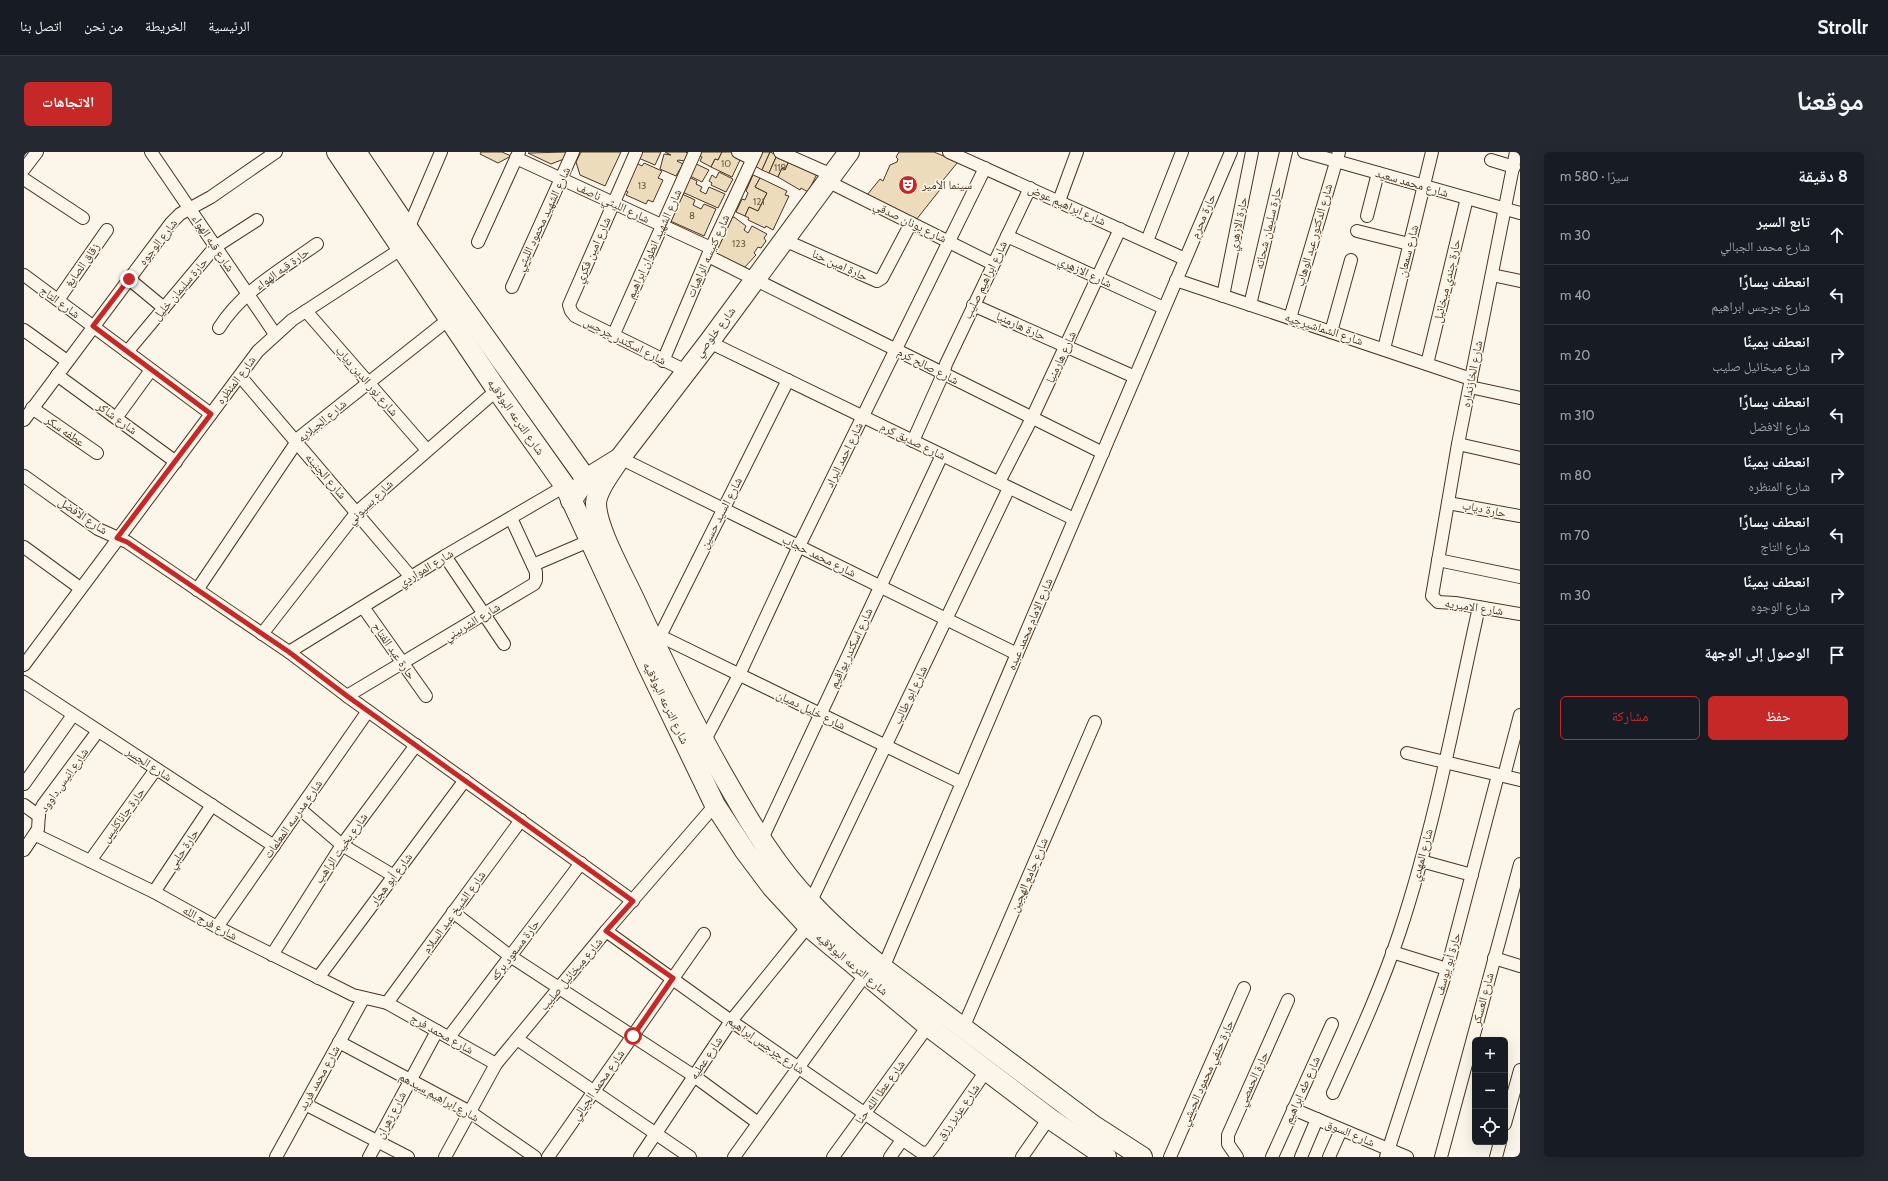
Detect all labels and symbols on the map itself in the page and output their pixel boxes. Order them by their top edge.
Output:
house number: 10 [721,157,731,170]
house number: 119 [774,161,786,174]
street label: شارع الشهيد محمود الليثي [512,164,576,274]
street label: شارع محمد سعيد [1374,165,1450,201]
theatre icon: سينما الأمير [897,174,919,196]
place label: سينما الأمير [921,177,972,192]
street label: شارع الليثي ناصف [573,179,652,229]
house number: 13 [638,179,646,192]
street label: شارع ابراهيم عوض [1026,181,1109,229]
street label: شارع الدكتور عبد الوهاب [1292,182,1336,288]
street label: حارة سليمان شحاته [1251,185,1285,271]
street label: شارع الشهيد انطوان ابراهيم [623,186,685,301]
street label: حارة محرم [1186,191,1220,241]
house number: 121 [753,195,765,208]
street label: حارة الازهري [1225,195,1253,253]
street label: شارع يونان صدقي [870,197,949,249]
house number: 8 [689,209,695,222]
street label: شارع قبه الهواء [188,211,238,275]
street label: شارع كنيسه الراهبات [683,212,734,300]
street label: شارع امين فكري [571,214,617,286]
street label: شارع الوجوه [135,215,181,268]
street label: شارع سمعان [1394,223,1422,279]
house number: 123 [732,237,746,250]
street label: حارة جندي ميخائيل [1430,237,1466,325]
street label: شارع ابراهيم صليب [959,238,1011,322]
street label: زقاق الصايغ [61,239,103,290]
street label: حارة قبه الهواء [252,244,312,294]
street label: حارة امين حنا [810,246,871,284]
street label: شارع الازهري [1055,253,1115,293]
street label: حارة سليمان خليل [149,254,211,323]
route end [120,270,138,288]
street label: شارع التاج [37,282,83,322]
street label: شارع خلوصي [691,303,741,362]
street label: حارة هارمنيا [994,308,1049,344]
street label: شارع الشماشيرجيه [1283,309,1365,349]
street label: شارع اسكندر جرجس [581,313,669,369]
street label: شارع هارمنيا [1042,328,1080,386]
street label: شارع الخازنداره [1458,339,1486,409]
street label: شارع نور الدين دياب [332,343,402,420]
street label: شارع صالح كرم [895,344,962,388]
street label: شارع المنظره [213,352,260,407]
street label: شارع الترعه البولاقيه [484,376,548,458]
street label: شارع الجبلايه [294,396,350,446]
street label: شارع شاكر [93,397,141,438]
street label: عطفه سكر [42,411,88,450]
street label: شارع صديق كرم [878,418,948,464]
street label: شارع احمد البراد [821,420,867,490]
street label: شارع الجنينه [302,450,350,502]
street label: شارع السيد حسين [696,474,746,552]
street label: شارع بسيوني [343,476,398,529]
street label: شارع الافضل [55,494,111,538]
street label: حارة دياب [1461,497,1508,521]
street label: شارع محمد حجاب [779,531,859,581]
street label: شارع المواردي [396,545,458,592]
street label: شارع الامام محمد عبده [1003,575,1057,673]
street label: شارع الاميريه [1444,595,1504,619]
street label: شارع الشربيني [441,599,504,647]
street label: شارع اسكندر يواقيم [825,605,877,691]
street label: حارة عبد الفتاح [369,619,420,683]
street label: شارع الترعه البولاقيه [639,659,693,747]
street label: شارع ابو طالب [889,663,931,727]
street label: شارع خليل دميان [774,686,848,734]
street label: شارع الجسر [122,743,175,785]
street label: شارع انيس داوود [36,745,92,815]
street label: شارع مدرسه المعلمات [260,776,326,862]
street label: حارة جاناكليس [98,784,148,845]
street label: شارع بخيت الراهب [311,809,371,886]
street label: حارة حلبي [164,825,204,873]
street label: شارع المهدي [1407,827,1439,883]
street label: شارع جامع الهجين [1006,835,1052,915]
street label: شارع أبو هجار [365,849,416,909]
street label: شارع الشيخ عبد السلام [419,867,489,957]
street label: شارع فرج الله [180,902,240,944]
street label: حارة مسعود بركه [487,916,543,984]
street label: شارع الترعه البولاقيه [812,929,892,999]
street label: حارة أبو يوسف [1431,930,1464,997]
street label: شارع ميخائيل صليب [536,934,606,1014]
street label: شارع العسكر [1468,971,1498,1028]
street label: شارع محمد فرج [408,1010,477,1058]
street label: شارع جرجس ابراهيم [724,1012,808,1078]
street label: حارة حنفي محمود الحبشي [1176,1017,1240,1129]
route start [624,1027,642,1045]
street label: شارع عطيه [686,1033,726,1083]
street label: شارع محمد فريد [295,1043,344,1113]
street label: شارع محمد الجبالي [568,1046,630,1125]
street label: حارة الحمصي [1234,1049,1274,1110]
street label: شارع طه ابراهيم [1280,1054,1324,1126]
street label: شارع عطا الله حنا [851,1057,909,1127]
street label: شارع ابراهيم سيدهم [396,1068,482,1126]
street label: شارع عزيز رزق [933,1081,983,1143]
street label: شارع زهران [372,1089,410,1141]
street label: شارع السوق [1323,1115,1377,1151]

